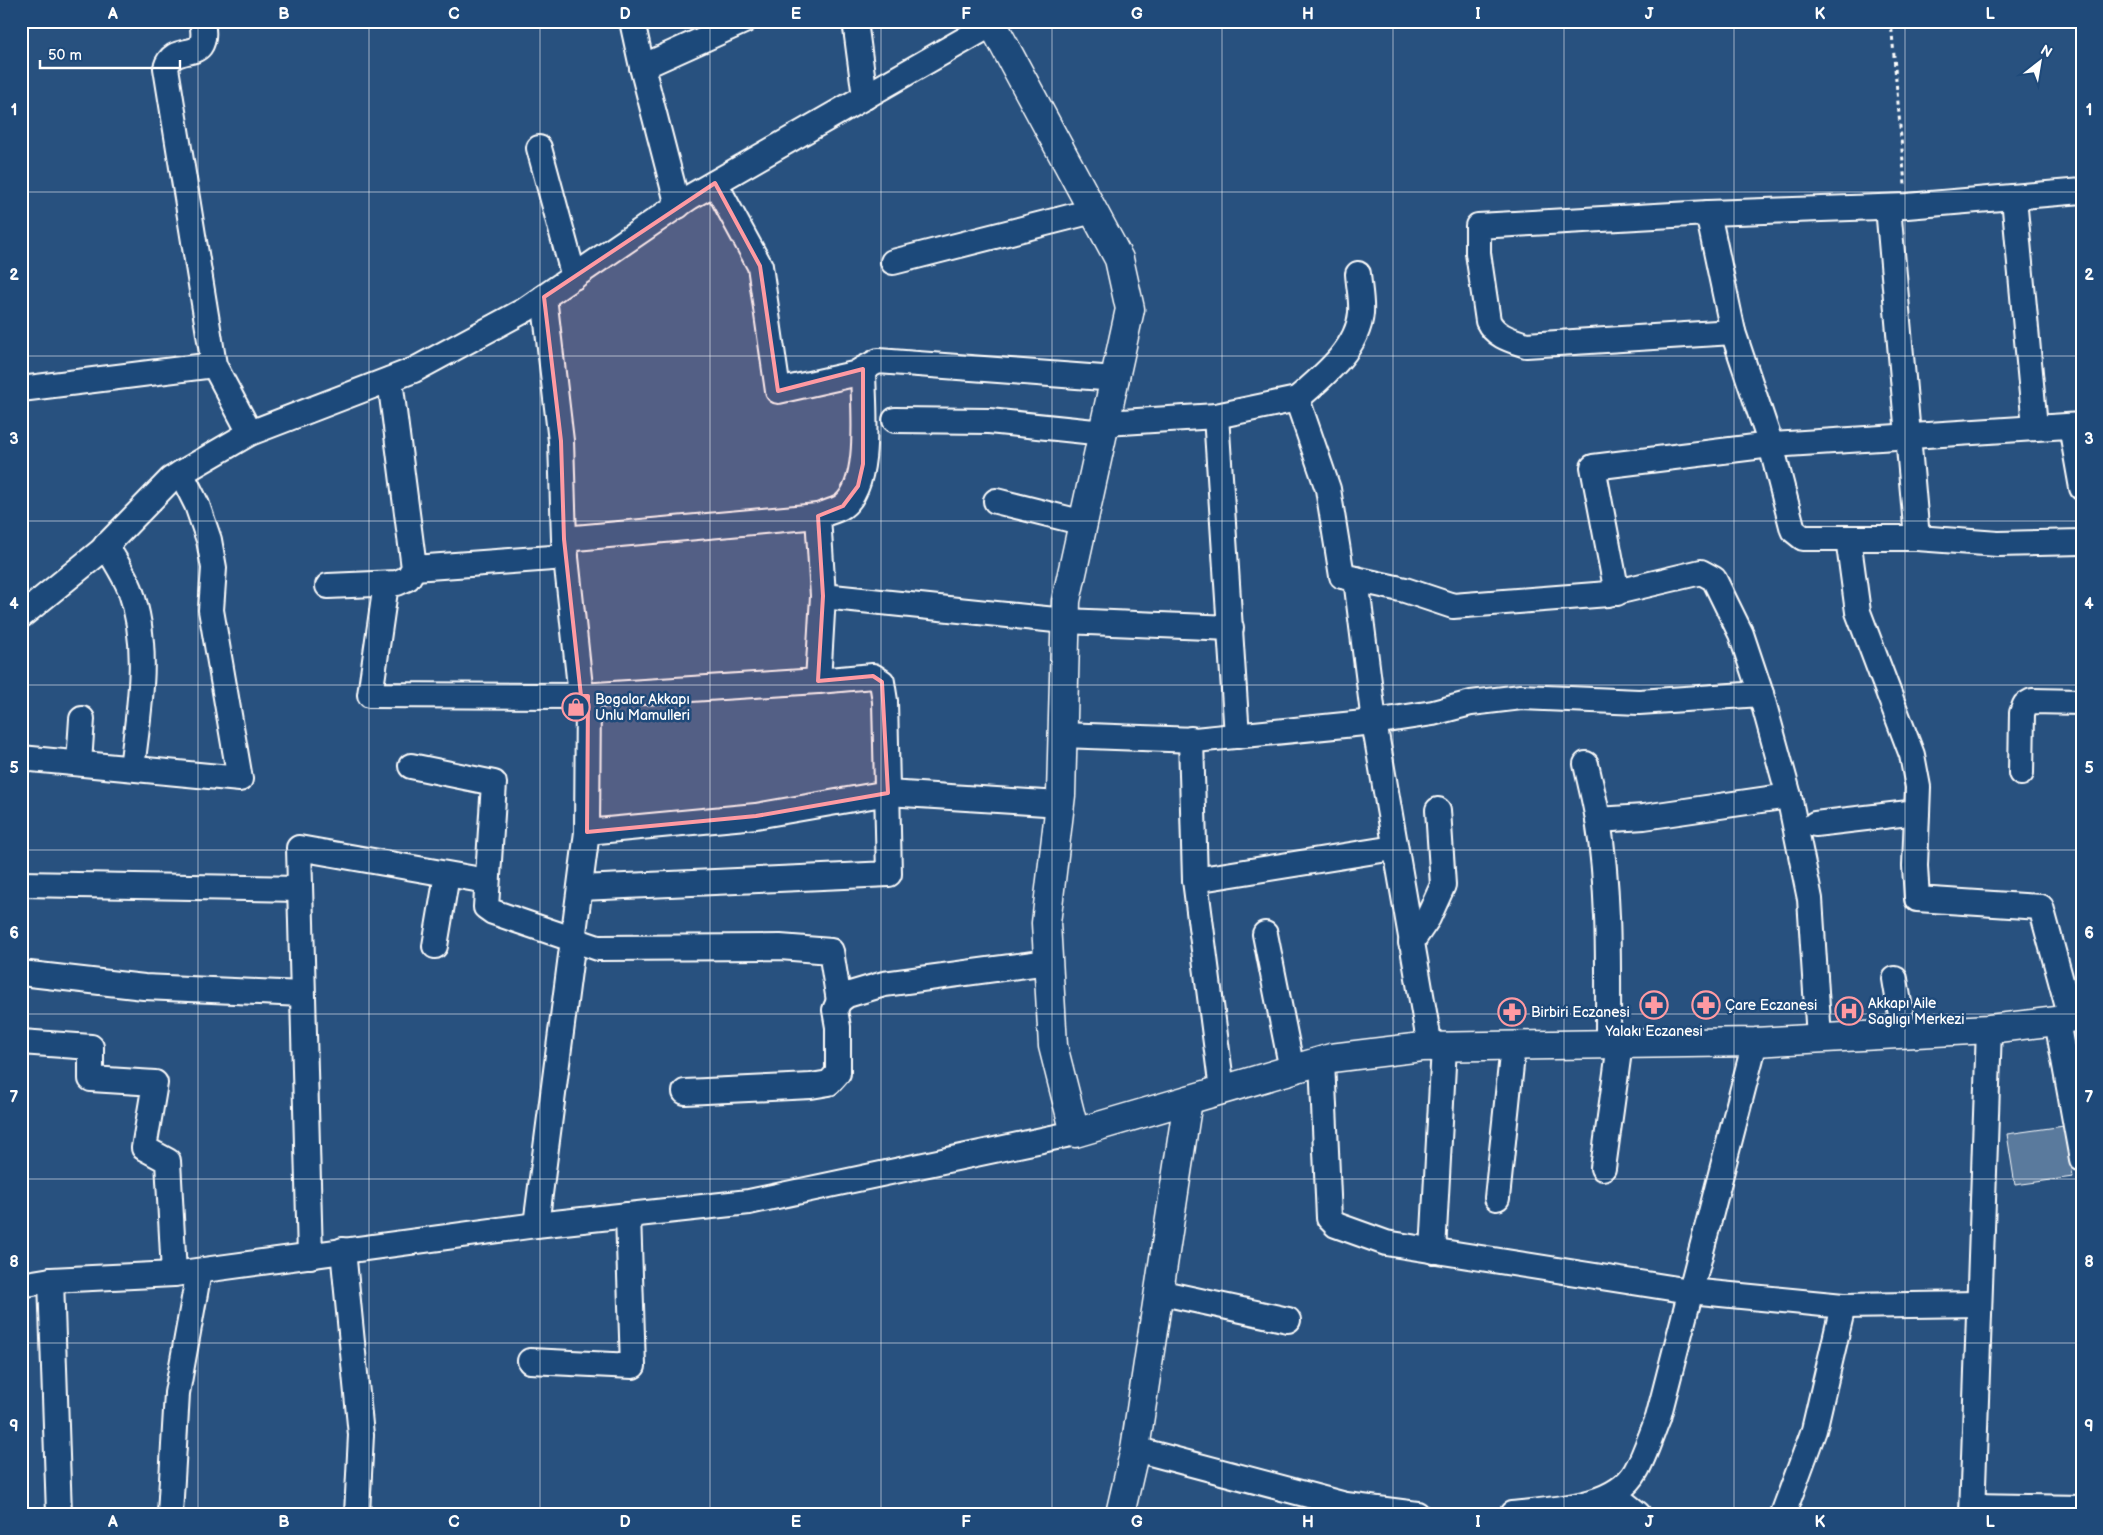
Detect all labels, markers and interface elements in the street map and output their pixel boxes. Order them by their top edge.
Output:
text: A [107,5,118,24]
text: B [278,5,290,24]
text: C [448,5,460,24]
text: D [619,5,631,24]
text: E [791,5,801,24]
text: F [961,5,971,24]
text: G [1131,5,1143,24]
text: H [1302,5,1314,24]
text: I [1475,5,1481,24]
text: J [1645,5,1654,24]
text: K [1815,5,1826,24]
text: L [1985,5,1995,24]
scale bar [40,38,180,70]
north arrow [2016,38,2066,88]
text: N [2038,41,2055,61]
text: 50 m [48,46,82,65]
text: 1 [11,101,17,120]
text: 1 [2086,101,2092,120]
text: 2 [9,266,19,285]
text: 2 [2084,266,2094,285]
text: 3 [9,430,19,449]
text: 3 [2084,430,2094,449]
text: 4 [9,595,19,614]
text: 4 [2084,595,2094,614]
place label: Bogalar Akkapı Unlu Mamulleri [595,691,690,724]
shop icon: Bogalar Akkapı Unlu Mamulleri [561,692,591,722]
text: 5 [9,759,19,778]
text: 5 [2084,759,2094,778]
text: 6 [9,924,19,943]
text: 6 [2084,924,2094,943]
pharmacy icon: Yalakı Eczanesi [1639,990,1669,1020]
pharmacy icon: Çare Eczanesi [1691,990,1721,1020]
place label: Akkapı Aile Saglıgı Merkezi [1868,995,1964,1028]
hospital icon: Akkapı Aile Saglıgı Merkezi [1834,996,1864,1026]
pharmacy icon: Birbiri Eczanesi [1497,997,1527,1027]
place label: Çare Eczanesi [1725,997,1817,1014]
place label: Birbiri Eczanesi [1531,1004,1630,1021]
place label: Yalakı Eczanesi [1604,1023,1703,1040]
text: 7 [10,1088,19,1107]
text: 7 [2085,1088,2094,1107]
text: 8 [9,1253,19,1272]
text: 8 [2084,1253,2094,1272]
text: 9 [9,1417,19,1436]
text: 9 [2084,1417,2094,1436]
text: A [107,1513,118,1532]
text: B [278,1513,290,1532]
text: C [448,1513,460,1532]
text: D [619,1513,631,1532]
text: E [791,1513,801,1532]
text: F [961,1513,971,1532]
text: G [1131,1513,1143,1532]
text: H [1302,1513,1314,1532]
text: I [1475,1513,1481,1532]
text: J [1645,1513,1654,1532]
text: K [1815,1513,1826,1532]
text: L [1985,1513,1995,1532]

